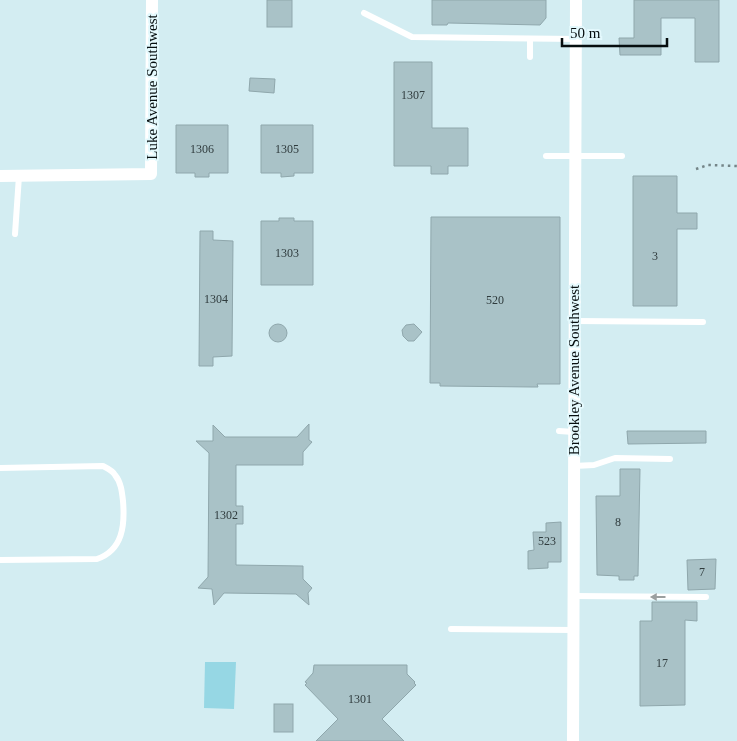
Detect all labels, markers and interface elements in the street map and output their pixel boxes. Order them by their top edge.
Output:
street label: Luke Avenue Southwest [144,13,160,160]
scale bar [562,15,667,47]
text: 50 m [570,25,601,41]
house number: 1307 [401,88,425,102]
house number: 1306 [190,142,214,156]
house number: 1305 [275,142,299,156]
house number: 1303 [275,246,299,260]
house number: 3 [652,249,658,263]
street label: Brookley Avenue Southwest [566,284,582,455]
house number: 1304 [204,292,228,306]
house number: 520 [486,293,504,307]
house number: 1302 [214,508,238,522]
house number: 8 [615,515,621,529]
house number: 523 [538,534,556,548]
house number: 7 [699,565,705,579]
one-way arrow [649,593,665,601]
house number: 17 [656,656,668,670]
house number: 1301 [348,692,372,706]

